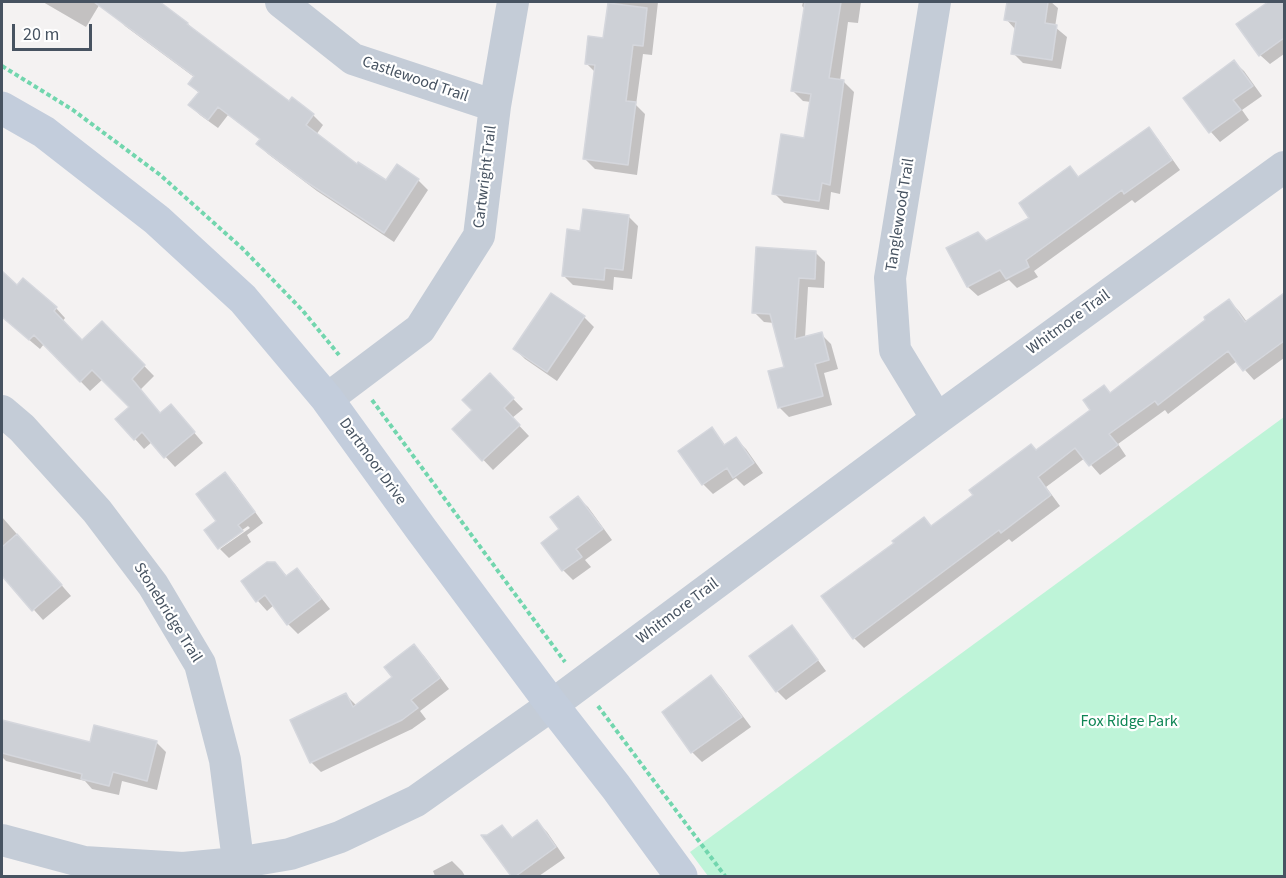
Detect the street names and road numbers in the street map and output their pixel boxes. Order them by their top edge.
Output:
street label: Castlewood Trail [359,53,471,107]
street label: Cartwright Trail [470,124,502,230]
street label: Tanglewood Trail [883,157,919,273]
street label: Whitmore Trail [1024,286,1114,360]
street label: Dartmoor Drive [334,415,410,509]
street label: Stonebridge Trail [129,560,205,666]
street label: Whitmore Trail [633,575,723,649]

